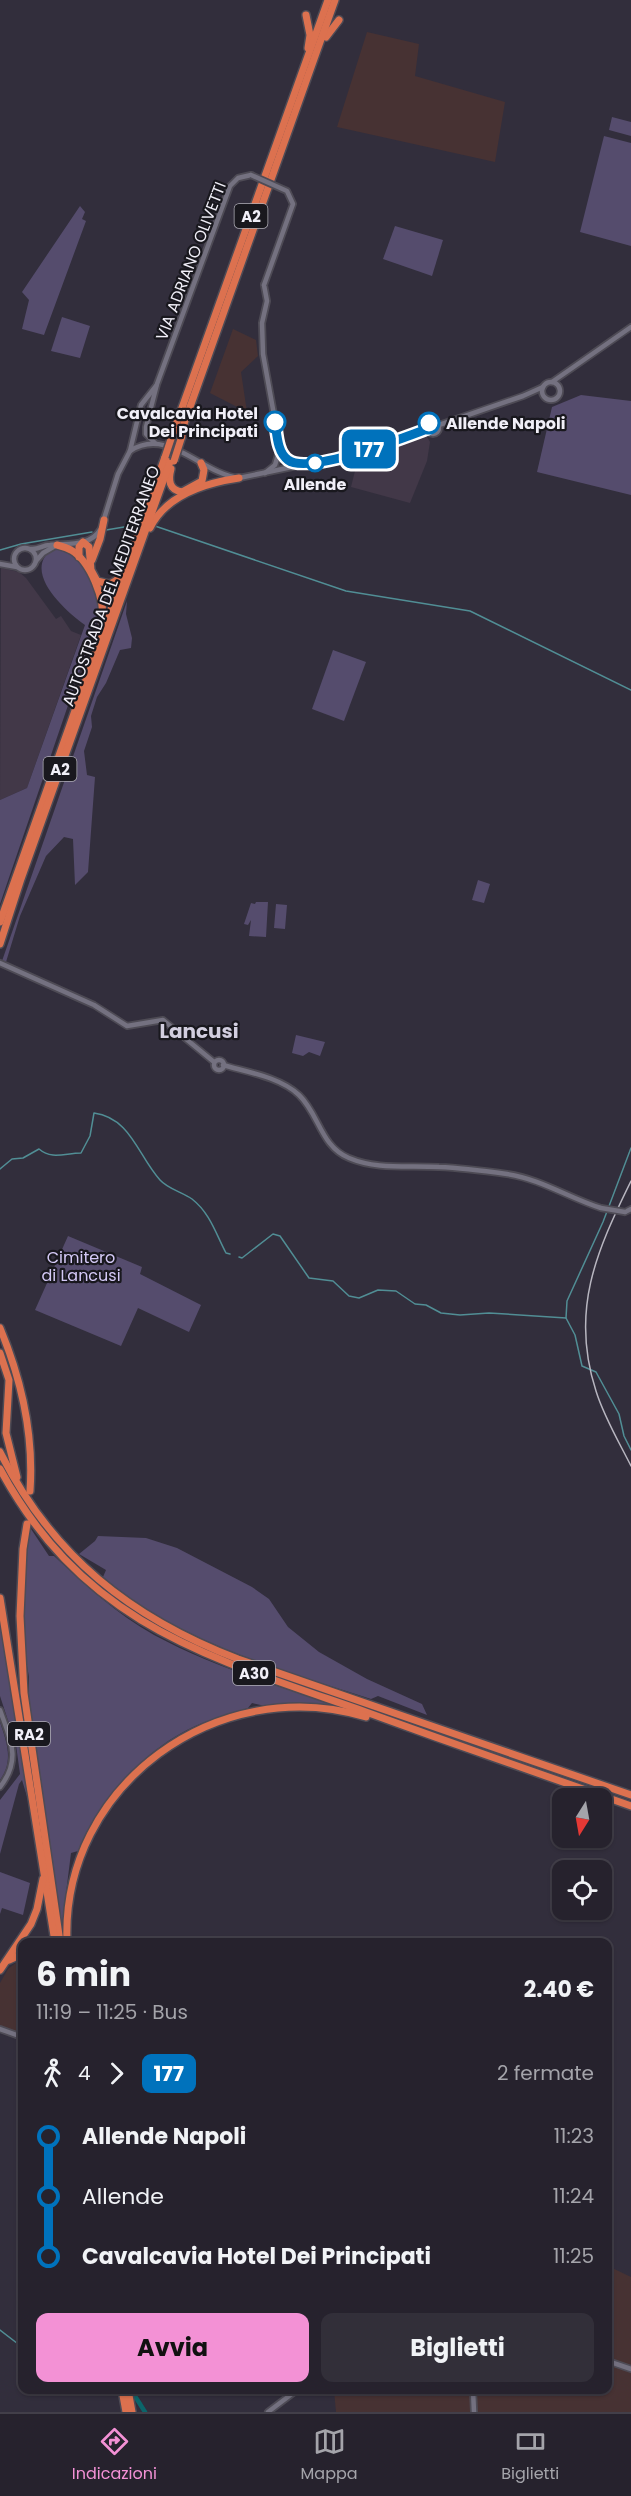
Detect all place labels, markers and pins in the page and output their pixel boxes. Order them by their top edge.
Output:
place label: Cavalcavia Hotel Dei Principati [117,402,258,443]
marker: Cavalcavia Hotel Dei Principati [264,411,286,433]
marker: Allende Napoli [418,412,440,434]
place label: Allende Napoli [446,412,565,435]
marker: Allende [306,454,324,472]
place label: Allende [284,473,346,496]

